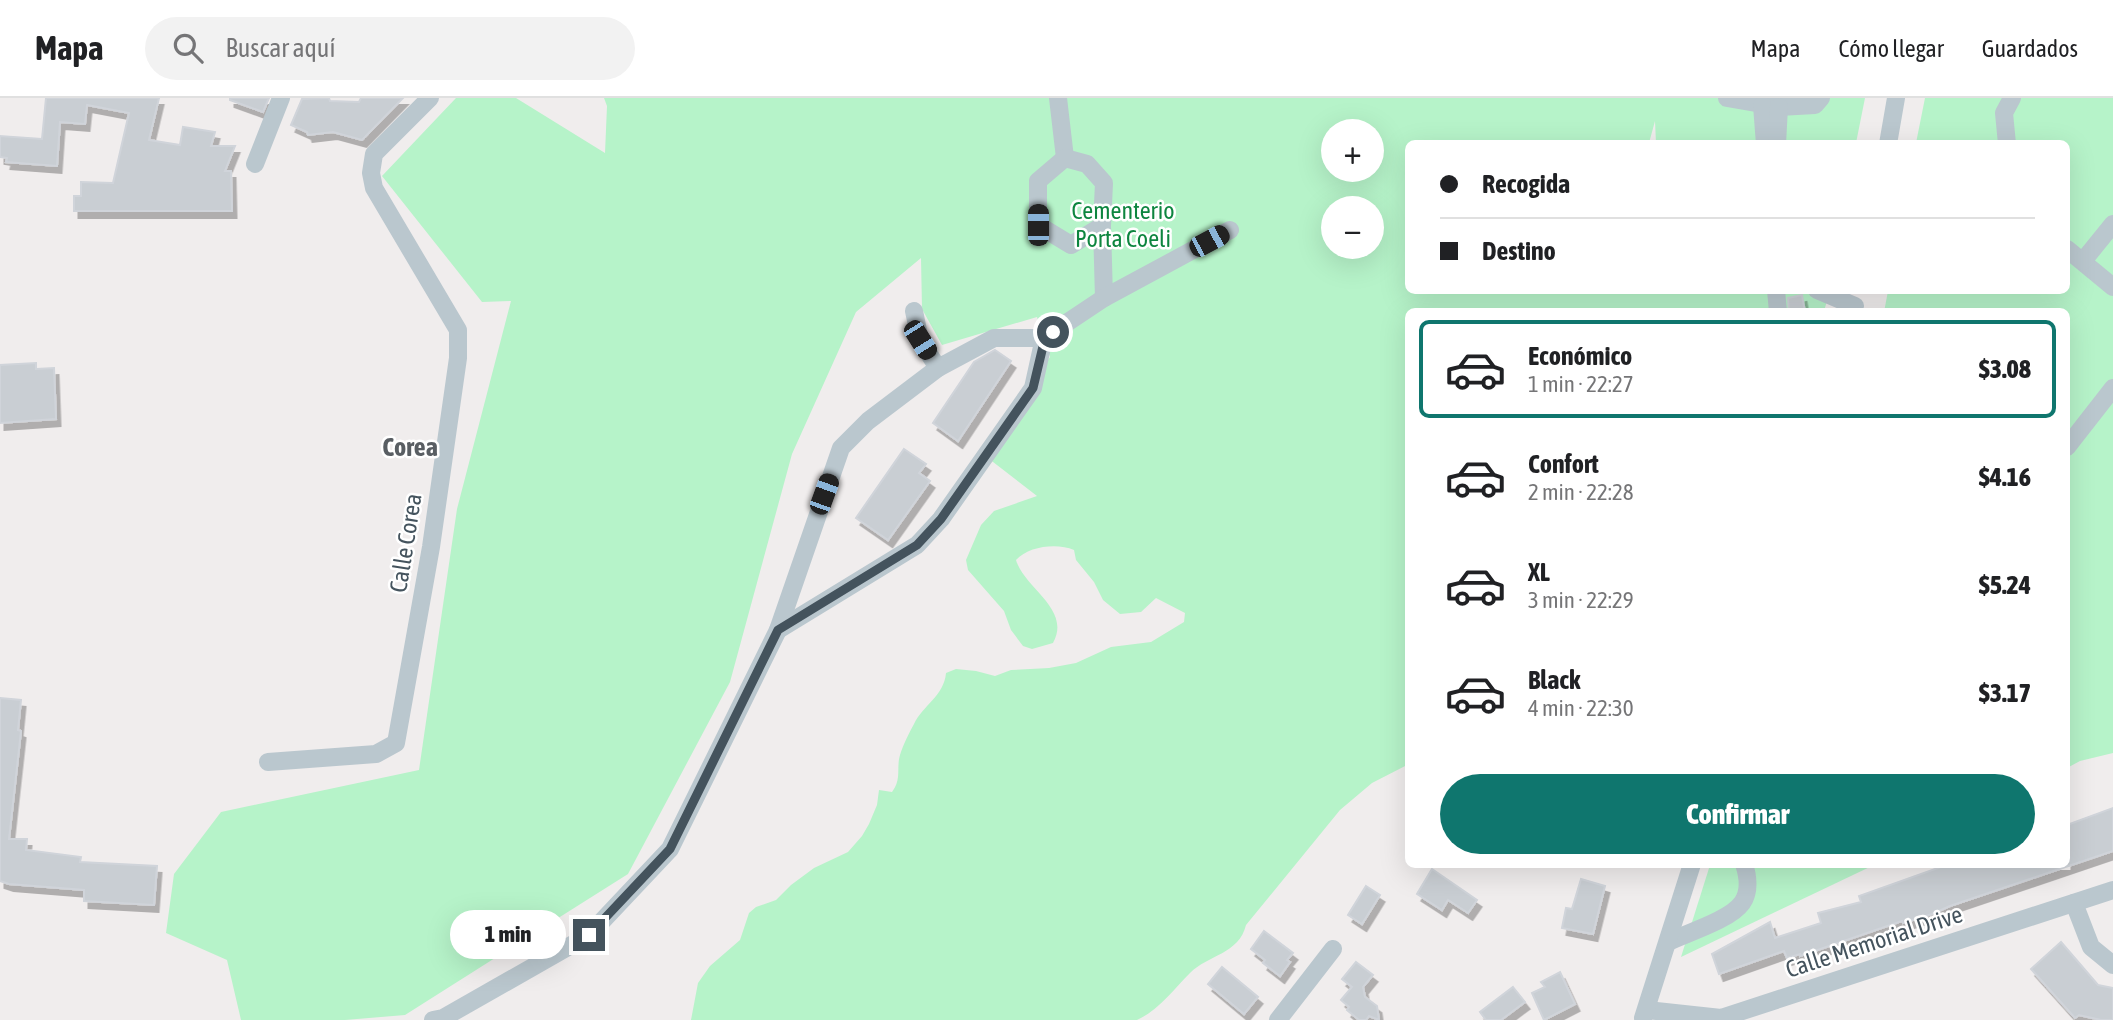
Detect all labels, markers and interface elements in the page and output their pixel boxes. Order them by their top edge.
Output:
search box [145,17,635,80]
text: Mapa [35,29,103,67]
icon: search [169,29,207,67]
text: Buscar aquí [225,33,335,63]
text: Mapa [1751,35,1800,62]
text: Cómo llegar [1838,35,1944,62]
text: Guardados [1982,35,2078,62]
map controls [1321,119,1384,259]
button: + [1321,119,1384,182]
text: Recogida [1482,169,1570,199]
button: − [1321,196,1384,259]
park label: Cementerio Porta Coeli [1072,197,1174,252]
car [1028,204,1049,246]
car [1186,222,1233,260]
text: Destino [1482,236,1556,266]
route start [1037,316,1069,348]
car [900,317,941,363]
icon: car [1444,338,1507,401]
text: Económico [1528,341,1632,371]
text: $3.08 [1979,354,2031,384]
text: 1 min · 22:27 [1528,371,1634,397]
district label: Corea [382,432,438,462]
icon: car [1444,446,1507,509]
text: Confort [1528,449,1599,479]
text: $4.16 [1979,462,2031,492]
car [807,471,842,517]
text: 2 min · 22:28 [1528,479,1634,505]
street label: Calle Corea [384,492,427,594]
icon: car [1444,554,1507,617]
text: XL [1528,557,1550,587]
text: $5.24 [1979,570,2031,600]
text: 3 min · 22:29 [1528,587,1634,613]
icon: car [1444,662,1507,725]
text: Black [1528,665,1580,695]
text: $3.17 [1979,678,2031,708]
text: 4 min · 22:30 [1528,695,1634,721]
button: Confirmar [1440,774,2035,854]
street label: Calle Memorial Drive [1782,900,1966,983]
callout: 1 min [449,910,564,960]
route end [573,919,605,951]
text: 1 min [485,921,531,947]

